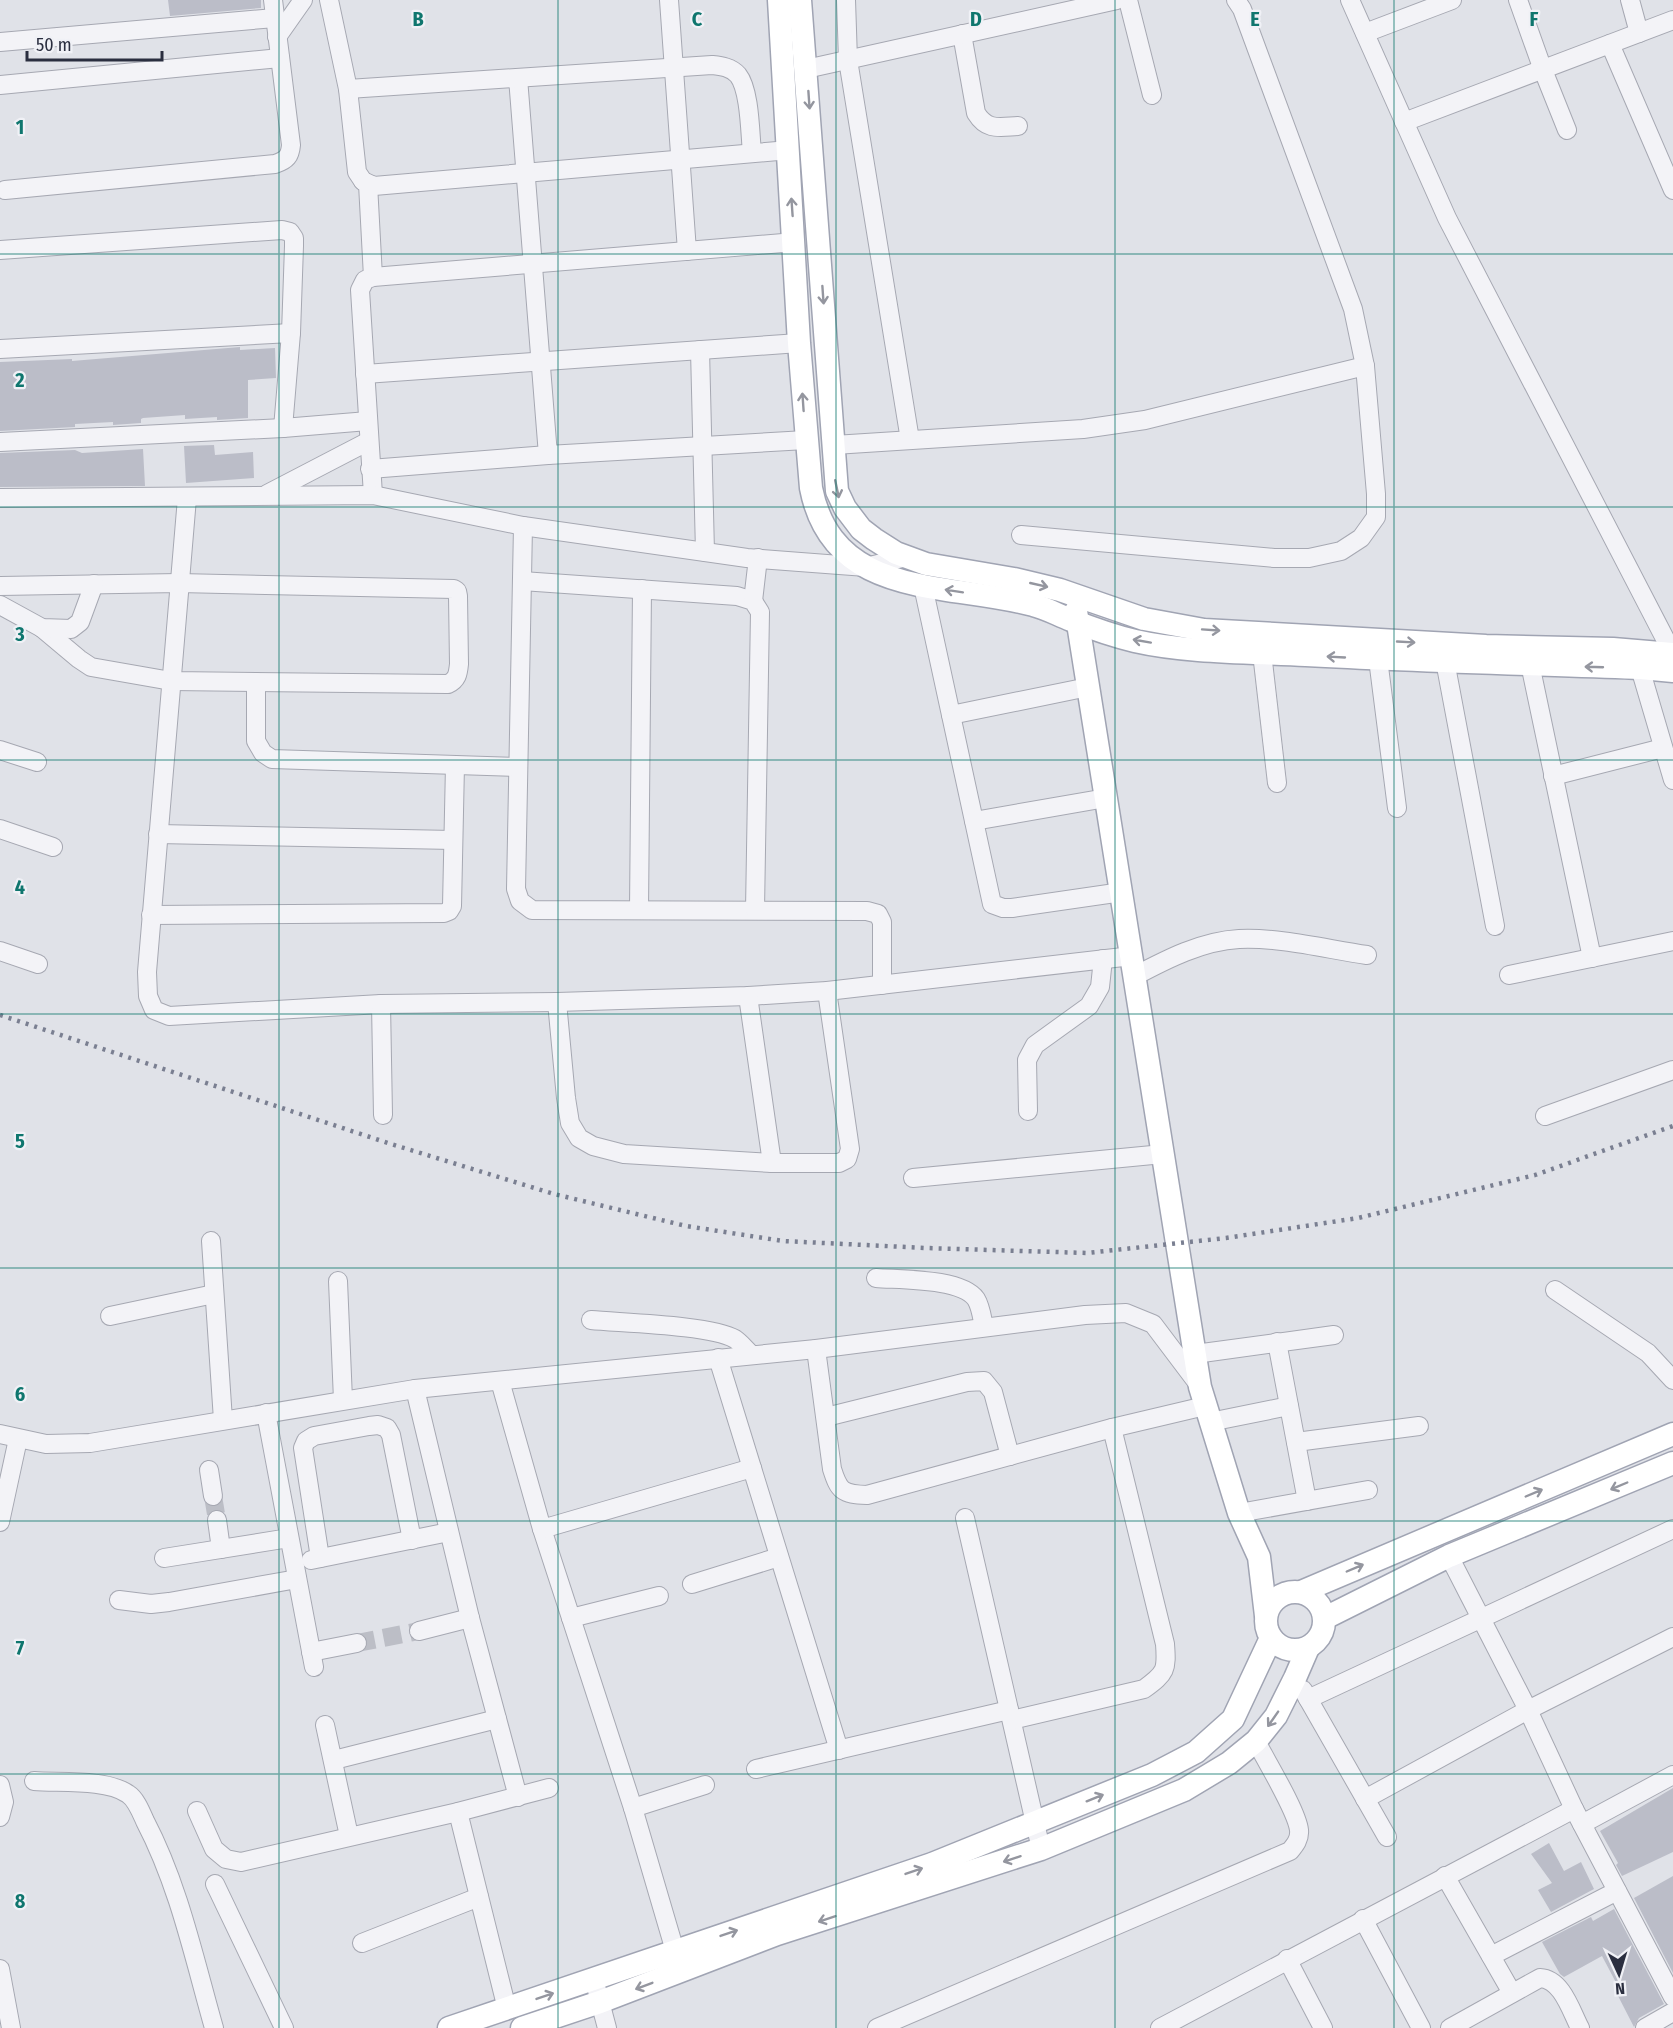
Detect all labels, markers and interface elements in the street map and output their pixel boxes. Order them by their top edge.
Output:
text: B [412,7,424,31]
text: C [692,7,703,31]
text: D [970,7,982,31]
text: E [1250,7,1260,31]
text: F [1530,7,1539,31]
scale bar [27,24,162,62]
text: 50 m [36,34,72,56]
one-way arrow [804,90,815,110]
text: 1 [16,115,24,139]
one-way arrow [787,198,798,217]
one-way arrow [818,284,829,304]
text: 2 [14,368,25,392]
one-way arrow [798,392,809,412]
one-way arrow [832,479,844,498]
one-way arrow [1029,580,1048,591]
one-way arrow [945,585,965,596]
text: 3 [14,622,25,646]
one-way arrow [1201,625,1221,636]
one-way arrow [1132,636,1152,647]
one-way arrow [1396,636,1416,647]
one-way arrow [1326,651,1346,662]
one-way arrow [1584,661,1604,672]
text: 4 [15,875,25,899]
text: 5 [15,1129,25,1153]
text: 6 [15,1382,25,1406]
one-way arrow [1610,1481,1629,1492]
one-way arrow [1525,1486,1543,1498]
one-way arrow [1345,1562,1363,1574]
text: 7 [16,1636,25,1660]
one-way arrow [1267,1710,1279,1727]
one-way arrow [1085,1792,1104,1803]
one-way arrow [1003,1854,1022,1865]
one-way arrow [904,1864,923,1875]
text: 8 [15,1889,26,1913]
one-way arrow [818,1914,837,1925]
one-way arrow [719,1927,738,1938]
north arrow [1589,1944,1649,2004]
text: N [1615,1979,1625,1998]
one-way arrow [635,1981,654,1992]
one-way arrow [535,1989,554,2000]

